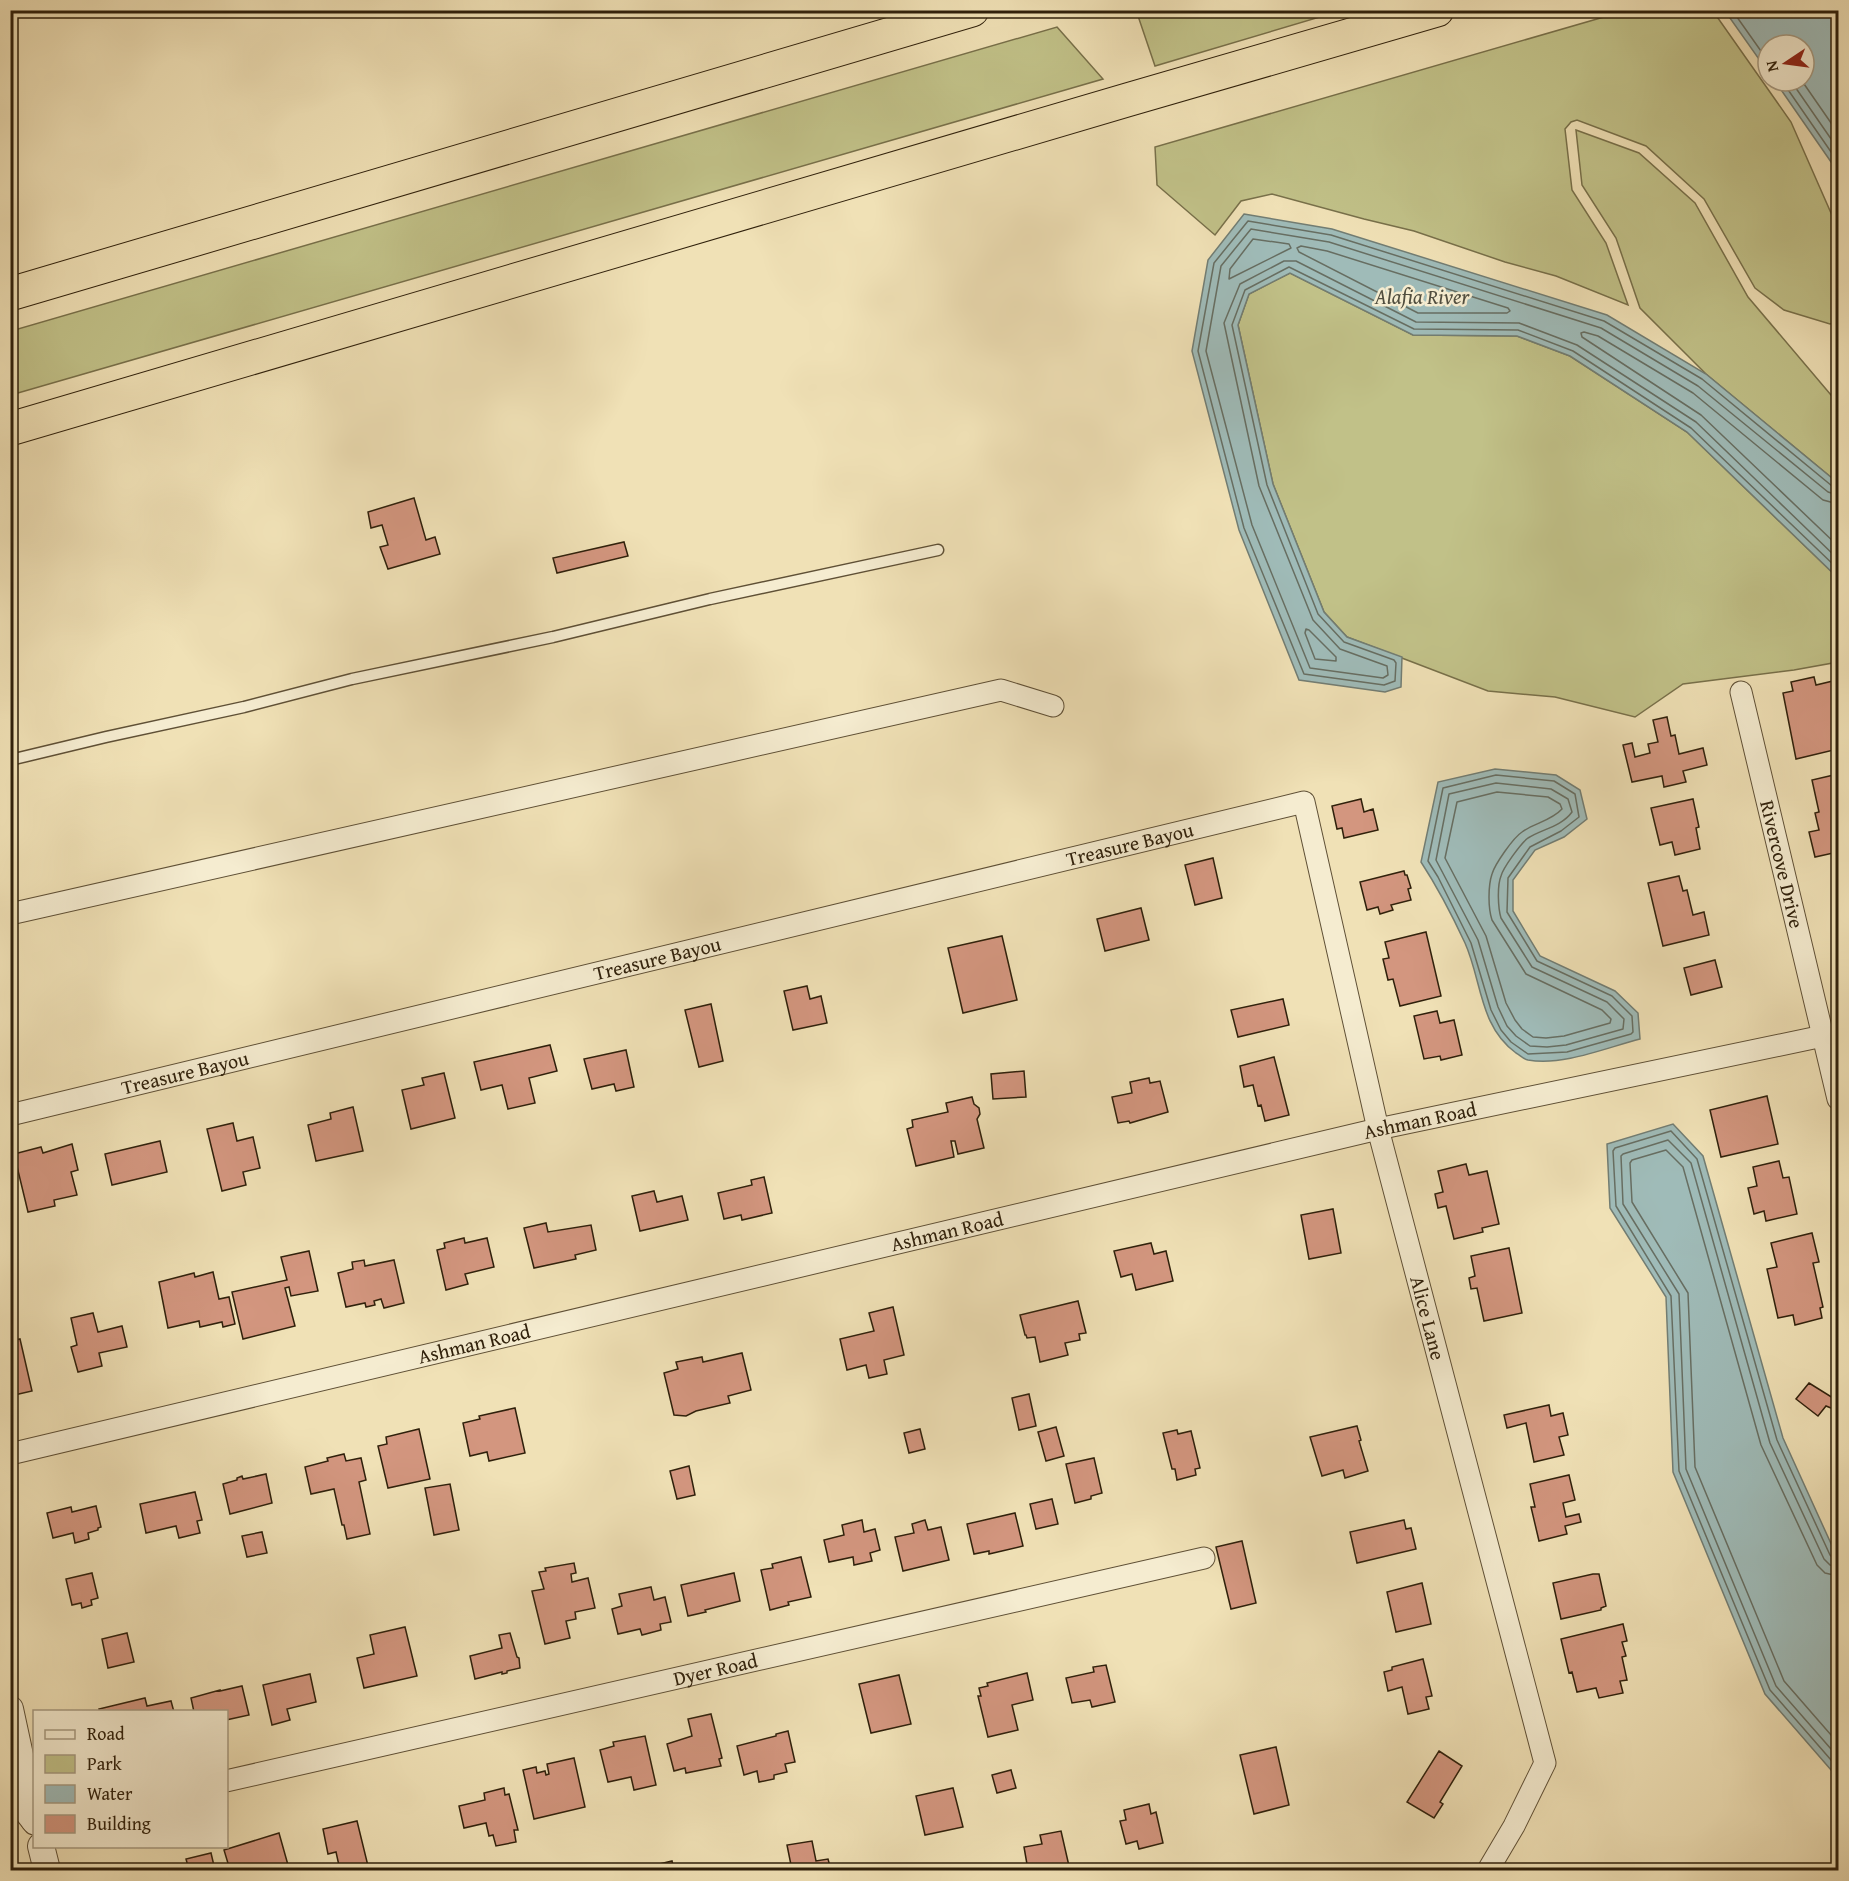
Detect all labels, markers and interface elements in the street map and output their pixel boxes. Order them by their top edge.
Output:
north arrow [1756,33,1816,93]
text: N [1758,58,1784,74]
water label: Alafia River [1374,281,1470,312]
street label: Rivercove Drive [1753,797,1812,931]
street label: Treasure Bayou [1063,814,1196,873]
street label: Treasure Bayou [591,929,724,987]
street label: Treasure Bayou [118,1043,252,1102]
street label: Ashman Road [1361,1094,1479,1146]
street label: Ashman Road [888,1203,1006,1258]
street label: Alice Lane [1403,1273,1453,1363]
street label: Ashman Road [415,1316,533,1371]
street label: Dyer Road [670,1645,761,1693]
legend [33,1710,228,1848]
text: Road [87,1720,125,1747]
text: Park [87,1750,123,1777]
text: Water [87,1780,133,1807]
text: Building [87,1810,151,1837]

